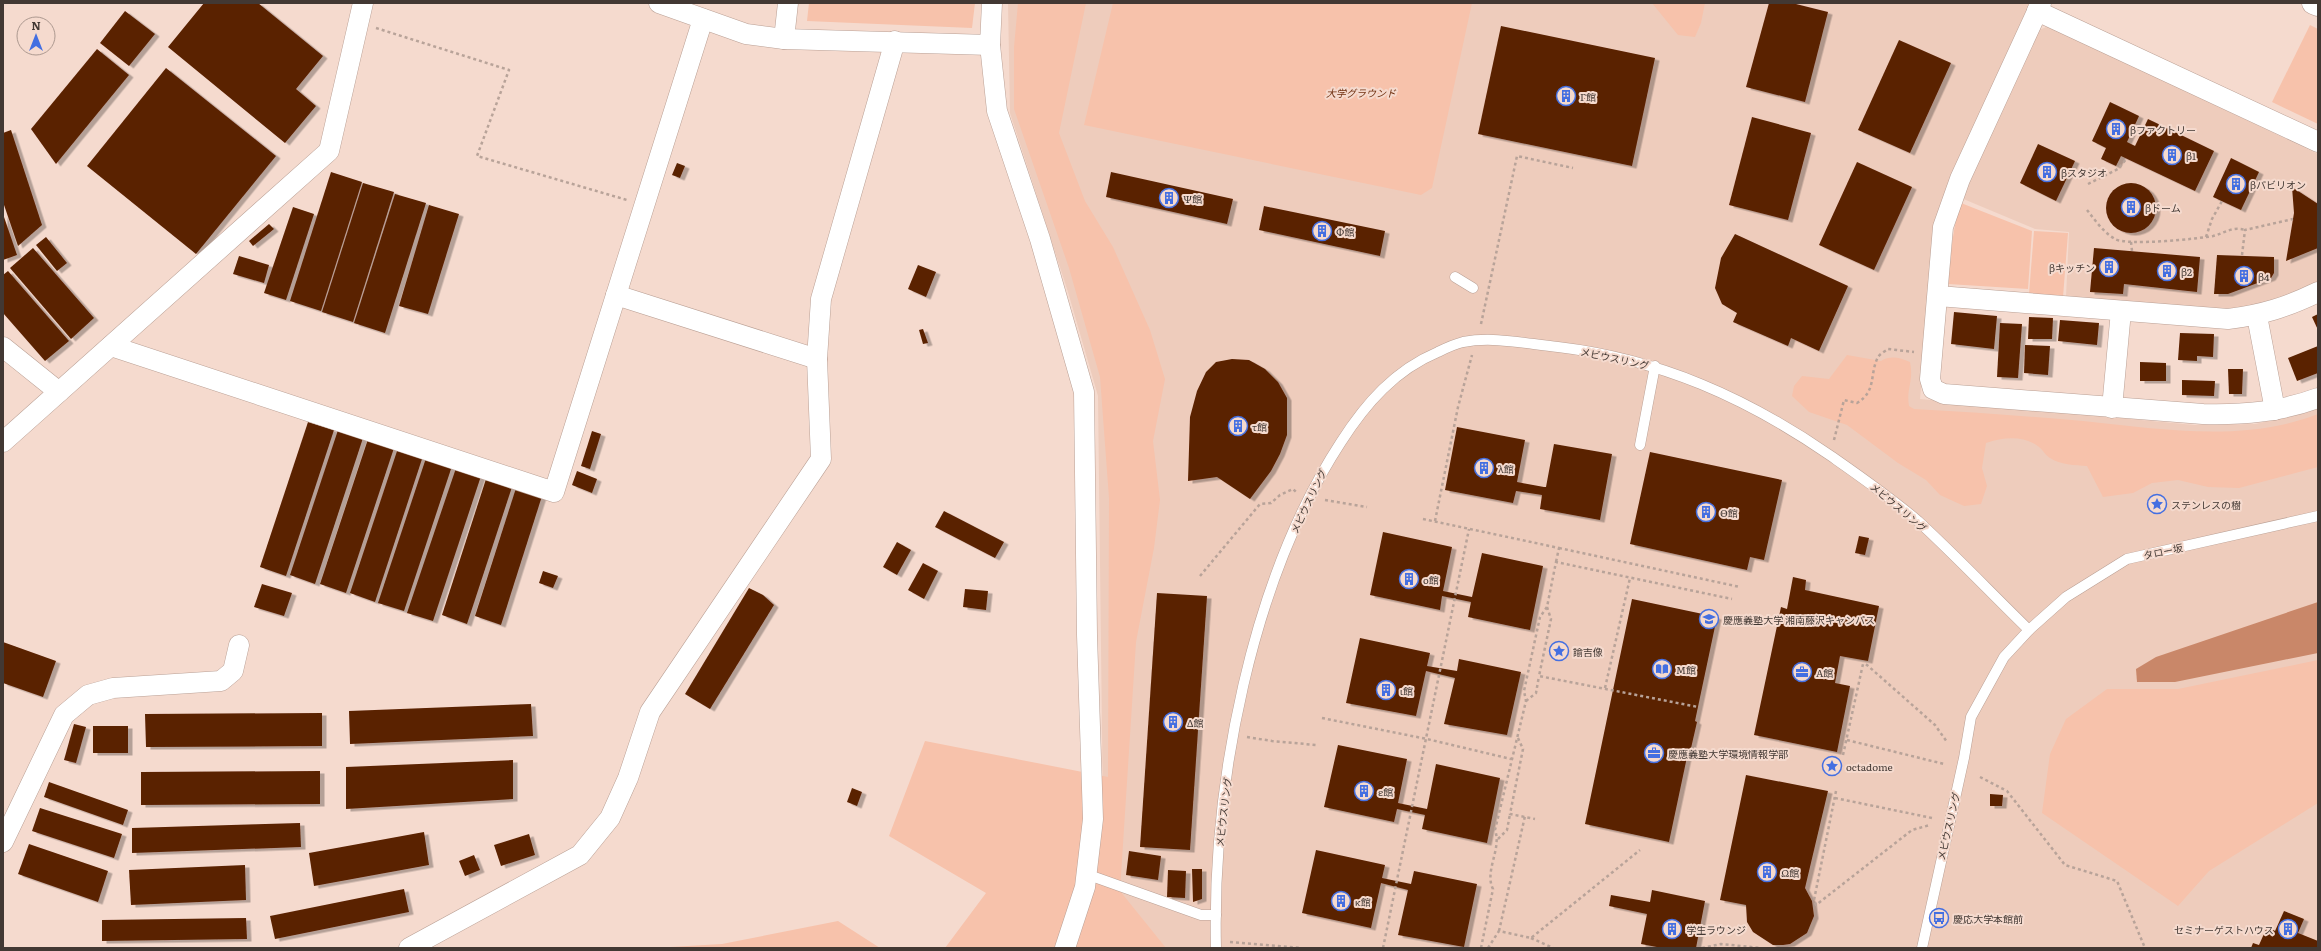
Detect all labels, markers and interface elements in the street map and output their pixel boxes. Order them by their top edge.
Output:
north arrow [16,16,56,56]
text: N [31,17,41,33]
park label: 大学グラウンド [1326,85,1397,100]
building icon: Γ館 [1555,85,1577,107]
place label: Γ館 [1580,89,1596,104]
building icon: βファクトリー [2105,118,2127,140]
place label: βファクトリー [2130,122,2196,137]
building icon: β1 [2161,144,2183,166]
place label: β1 [2186,148,2196,163]
building icon: βスタジオ [2036,161,2058,183]
place label: βスタジオ [2061,165,2107,180]
building icon: βパビリオン [2225,173,2247,195]
place label: βパビリオン [2250,177,2306,192]
building icon: Ψ館 [1158,187,1180,209]
place label: Ψ館 [1183,191,1202,206]
building icon: βドーム [2120,196,2142,218]
place label: βドーム [2145,200,2181,215]
building icon: Φ館 [1311,220,1333,242]
place label: Φ館 [1336,224,1354,239]
building icon: βキッチン [2098,256,2120,278]
place label: βキッチン [2049,260,2095,275]
building icon: β2 [2156,260,2178,282]
place label: β2 [2181,264,2192,279]
building icon: β4 [2233,265,2255,287]
place label: β4 [2258,269,2270,284]
street label: メビウスリング [1579,343,1651,373]
building icon: τ館 [1227,415,1249,437]
place label: τ館 [1252,419,1267,434]
building icon: λ館 [1473,457,1495,479]
place label: λ館 [1498,461,1514,476]
street label: メビウスリング [1286,466,1330,536]
street label: メビウスリング [1867,479,1931,535]
place icon: ステンレスの樹 [2146,493,2168,515]
place label: ステンレスの樹 [2171,497,2241,512]
building icon: Θ館 [1695,501,1717,523]
place label: Θ館 [1720,505,1738,520]
street label: タロー坂 [2142,540,2184,562]
building icon: ο館 [1398,568,1420,590]
place label: ο館 [1423,572,1439,587]
school or university icon: 慶應義塾大学 湘南藤沢キャンパス [1698,608,1720,630]
place label: 慶應義塾大学 湘南藤沢キャンパス [1723,612,1875,627]
place icon: 諭吉像 [1548,640,1570,662]
place label: 諭吉像 [1573,644,1603,659]
library icon: Μ館 [1651,658,1673,680]
office icon: A館 [1791,661,1813,683]
place label: Μ館 [1676,662,1696,677]
place label: A館 [1816,665,1833,680]
building icon: ι館 [1375,679,1397,701]
place label: ι館 [1400,683,1413,698]
building icon: Δ館 [1162,711,1184,733]
place label: Δ館 [1187,715,1203,730]
office icon: 慶應義塾大学環境情報学部 [1643,742,1665,764]
place label: 慶應義塾大学環境情報学部 [1668,746,1788,761]
place icon: octadome [1821,755,1843,777]
place label: octadome [1846,759,1893,774]
street label: メビウスリング [1211,776,1235,848]
building icon: ε館 [1353,780,1375,802]
place label: ε館 [1378,784,1393,799]
street label: メビウスリング [1933,790,1963,862]
building icon: Ω館 [1756,861,1778,883]
place label: Ω館 [1781,865,1799,880]
building icon: κ館 [1330,890,1352,912]
place label: κ館 [1355,894,1371,909]
bus stop icon: 慶応大学本館前 [1928,907,1950,929]
place label: 慶応大学本館前 [1953,911,2023,926]
building icon: 学生ラウンジ [1661,918,1683,940]
building icon: セミナーゲストハウス [2277,918,2299,940]
place label: 学生ラウンジ [1686,922,1746,937]
place label: セミナーゲストハウス [2174,922,2274,937]

